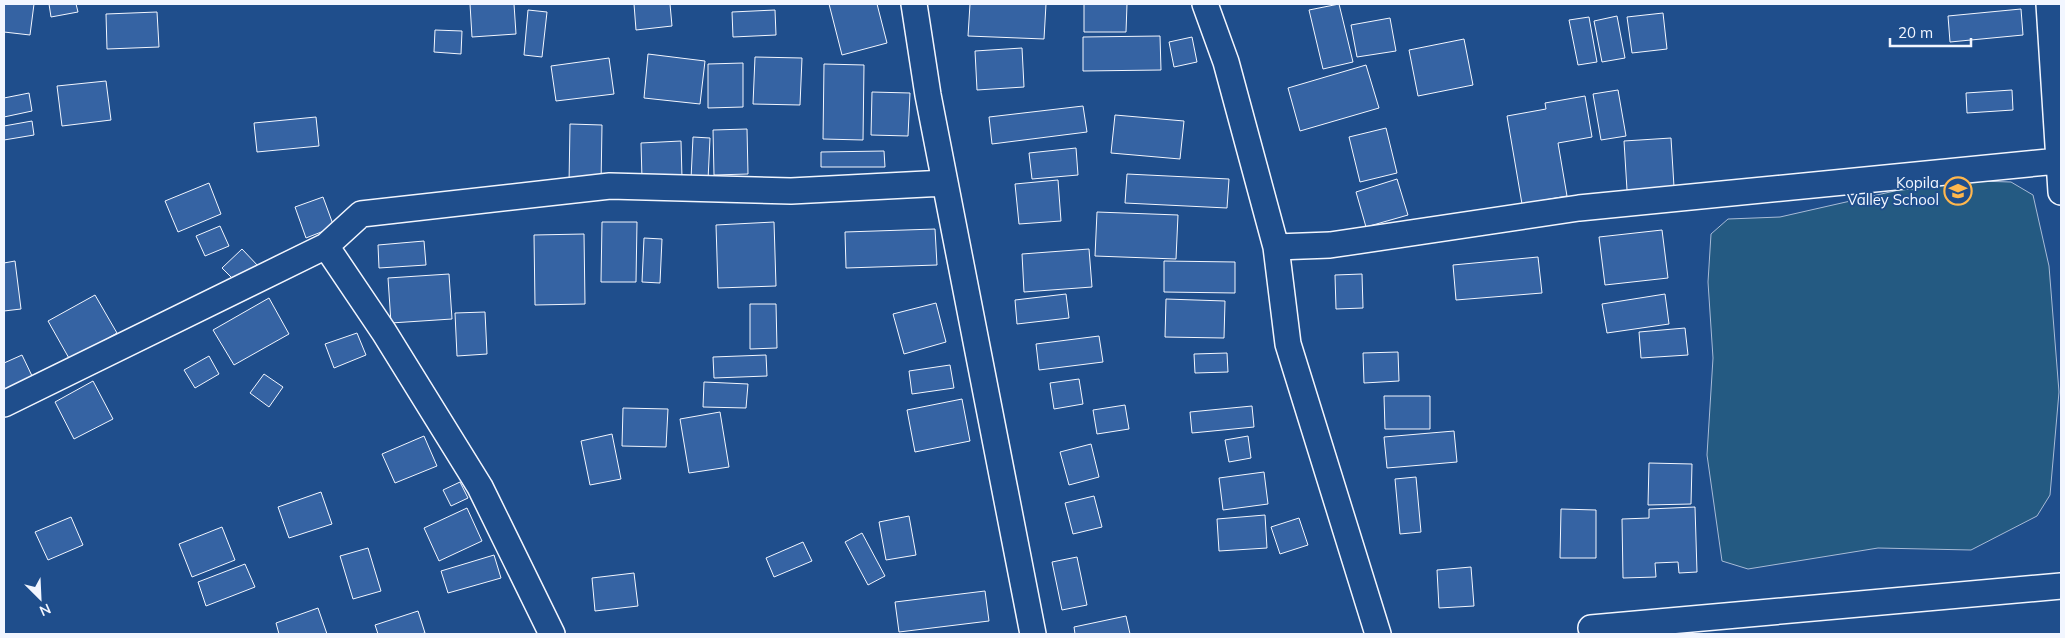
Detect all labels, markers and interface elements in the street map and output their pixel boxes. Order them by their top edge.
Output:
scale bar [1890,15,1971,47]
text: 20 m [1898,23,1933,42]
place label: Kopila Valley School [1847,173,1939,209]
school or university icon: Kopila Valley School [1943,176,1973,206]
north arrow [15,573,65,623]
text: N [37,600,54,620]

